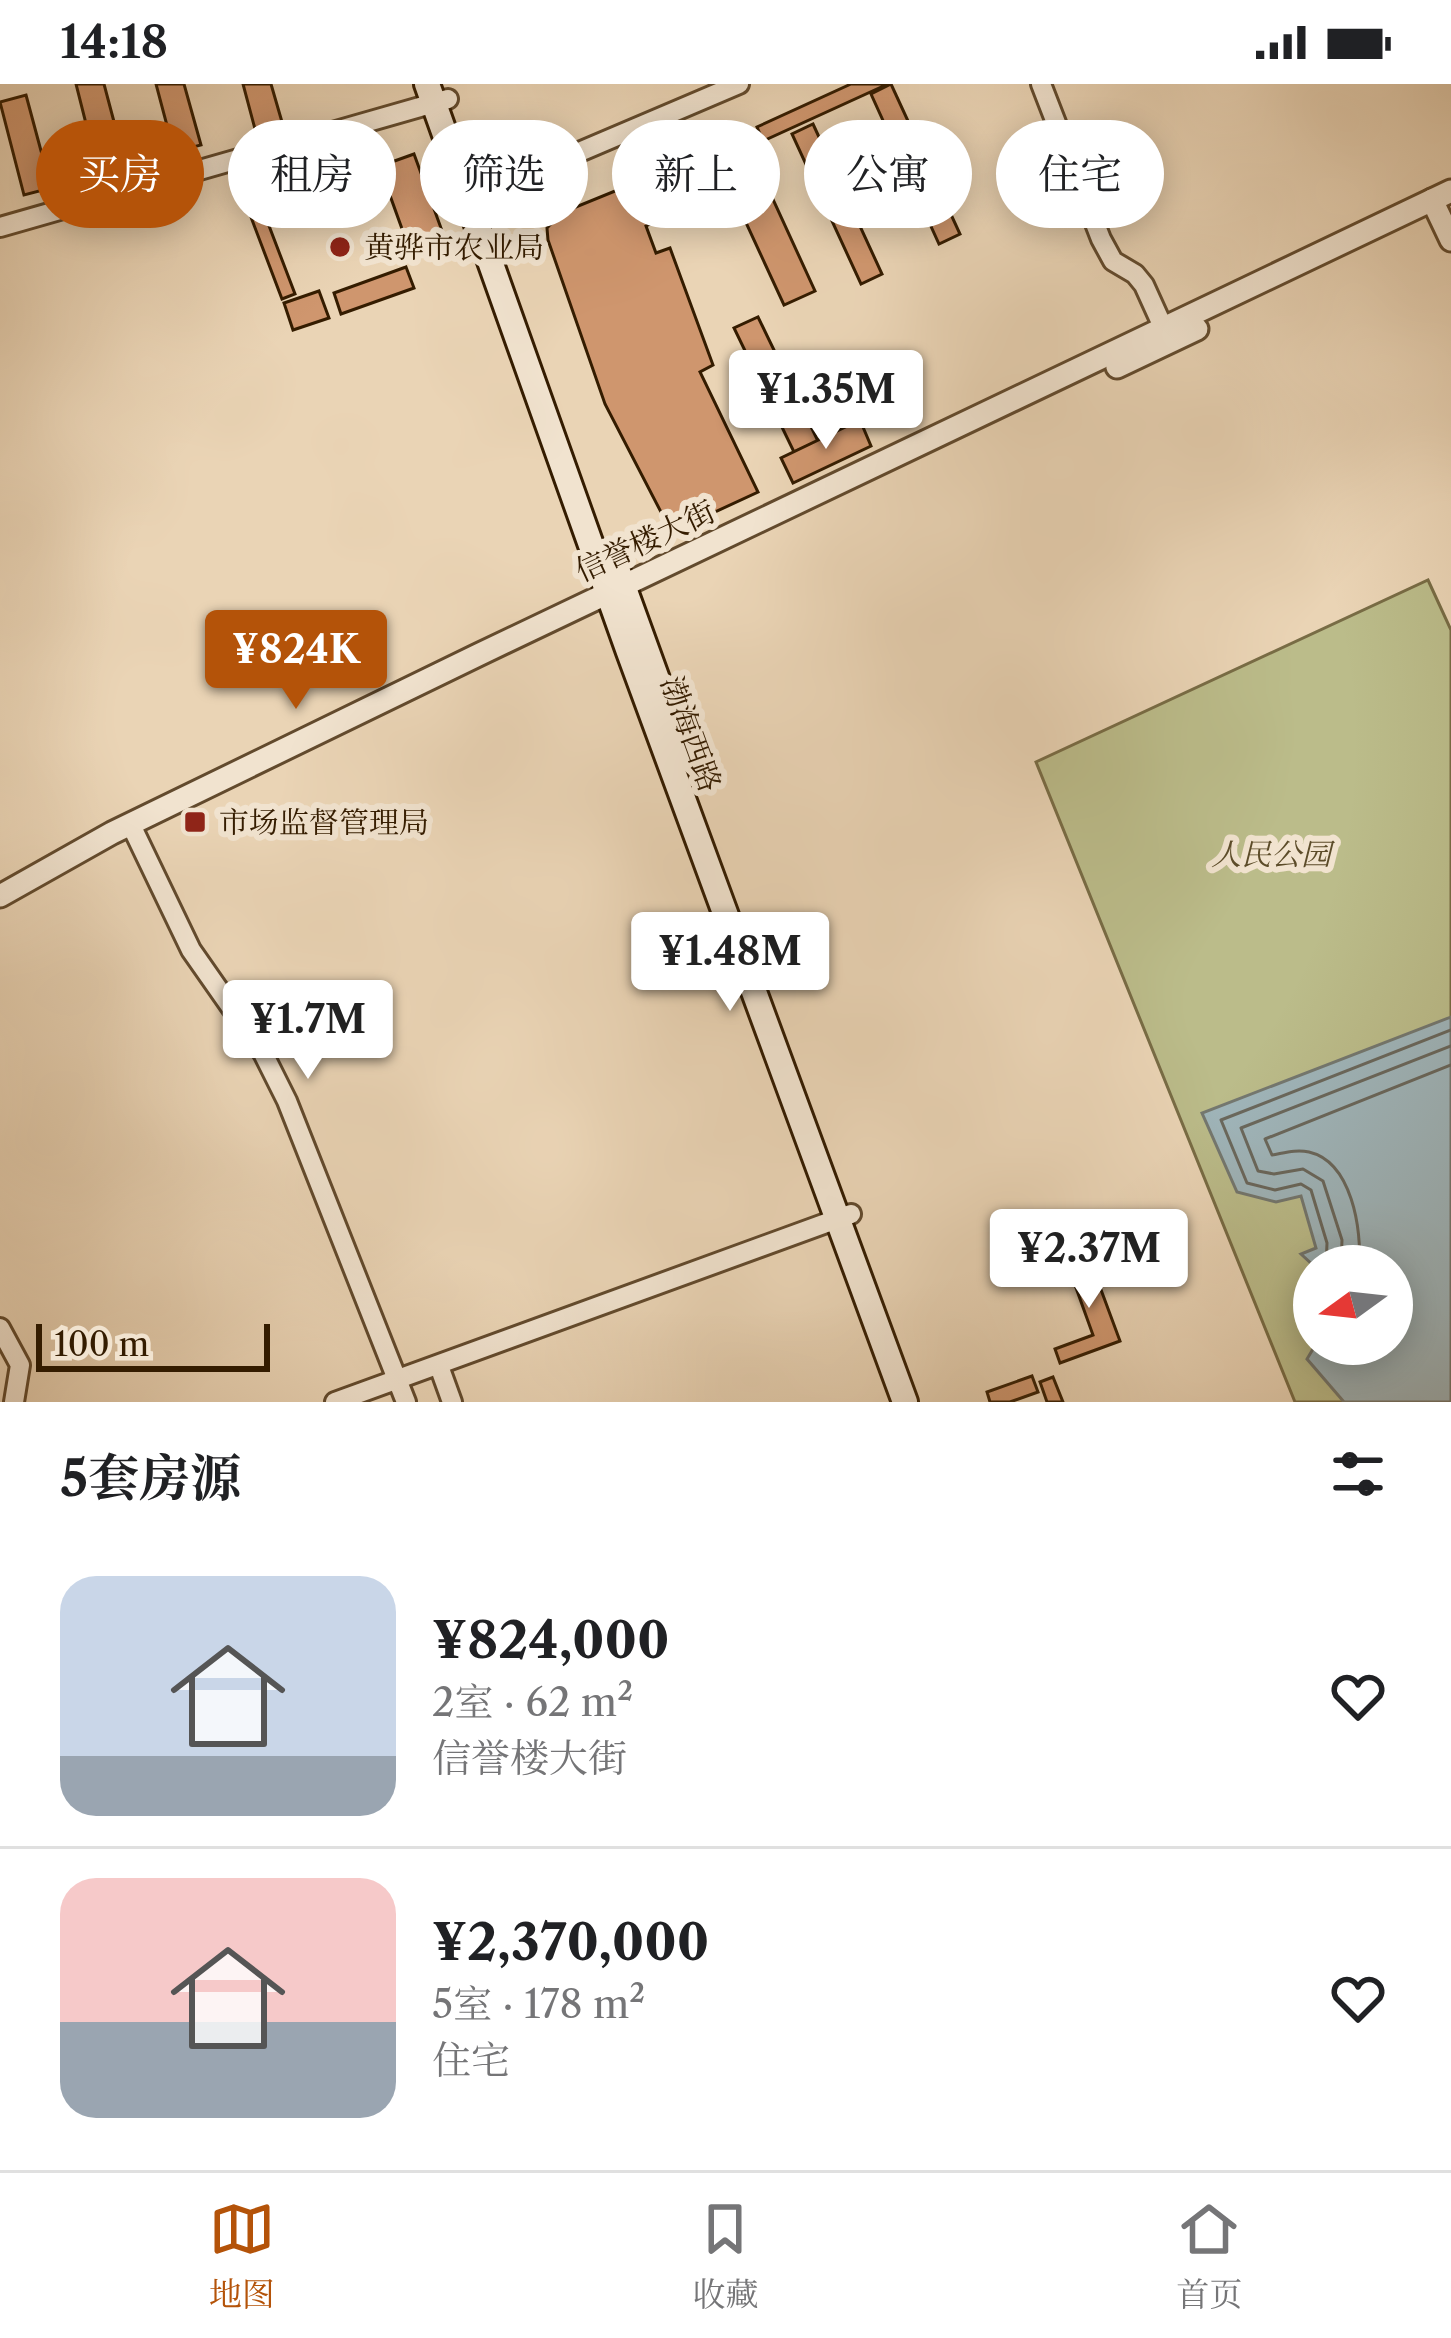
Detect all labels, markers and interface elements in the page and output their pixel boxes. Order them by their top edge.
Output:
text: 14:18 [60,14,168,70]
chip: 买房 [36,120,204,228]
chip: 租房 [228,120,396,228]
chip: 筛选 [420,120,588,228]
chip: 新上 [612,120,780,228]
chip: 公寓 [804,120,972,228]
chip: 住宅 [996,120,1164,228]
place label: 黄骅市农业局 [364,229,544,266]
marker: 黄骅市农业局 [327,234,353,260]
pin: ¥1.35M [728,350,924,452]
text: ¥1.35M [756,365,896,413]
street label: 信誉楼大街 [569,493,721,589]
pin: ¥824K [212,610,380,712]
text: ¥824K [232,625,360,673]
street label: 渤海西路 [653,671,729,797]
place label: 市场监督管理局 [219,804,429,841]
marker: 市场监督管理局 [182,809,208,835]
park label: 人民公园 [1211,836,1335,873]
pin: ¥1.48M [632,912,828,1014]
text: ¥1.48M [658,927,802,975]
pin: ¥1.7M [224,980,392,1082]
text: ¥1.7M [250,995,366,1043]
pin: ¥2.37M [991,1209,1187,1311]
text: ¥2.37M [1017,1224,1161,1272]
north arrow [1293,1245,1413,1365]
map controls [1293,1245,1413,1365]
scale bar [36,1318,270,1371]
text: 100 m [54,1324,149,1365]
icon: filters [1325,1441,1391,1507]
text: 5套房源 [60,1447,241,1509]
text: ¥824,000 [432,1609,670,1671]
icon: home [156,1624,300,1768]
icon: heart [1325,1663,1391,1729]
text: 2室 · 62 m² [432,1678,633,1726]
text: 信誉楼大街 [432,1734,627,1782]
text: ¥2,370,000 [432,1911,709,1973]
icon: home [156,1926,300,2070]
icon: heart [1325,1965,1391,2031]
text: 5室 · 178 m² [432,1980,645,2028]
text: 住宅 [432,2036,510,2084]
tab: 地图 [209,2196,275,2315]
tab: 收藏 [692,2196,758,2315]
tab: 首页 [1176,2196,1242,2315]

